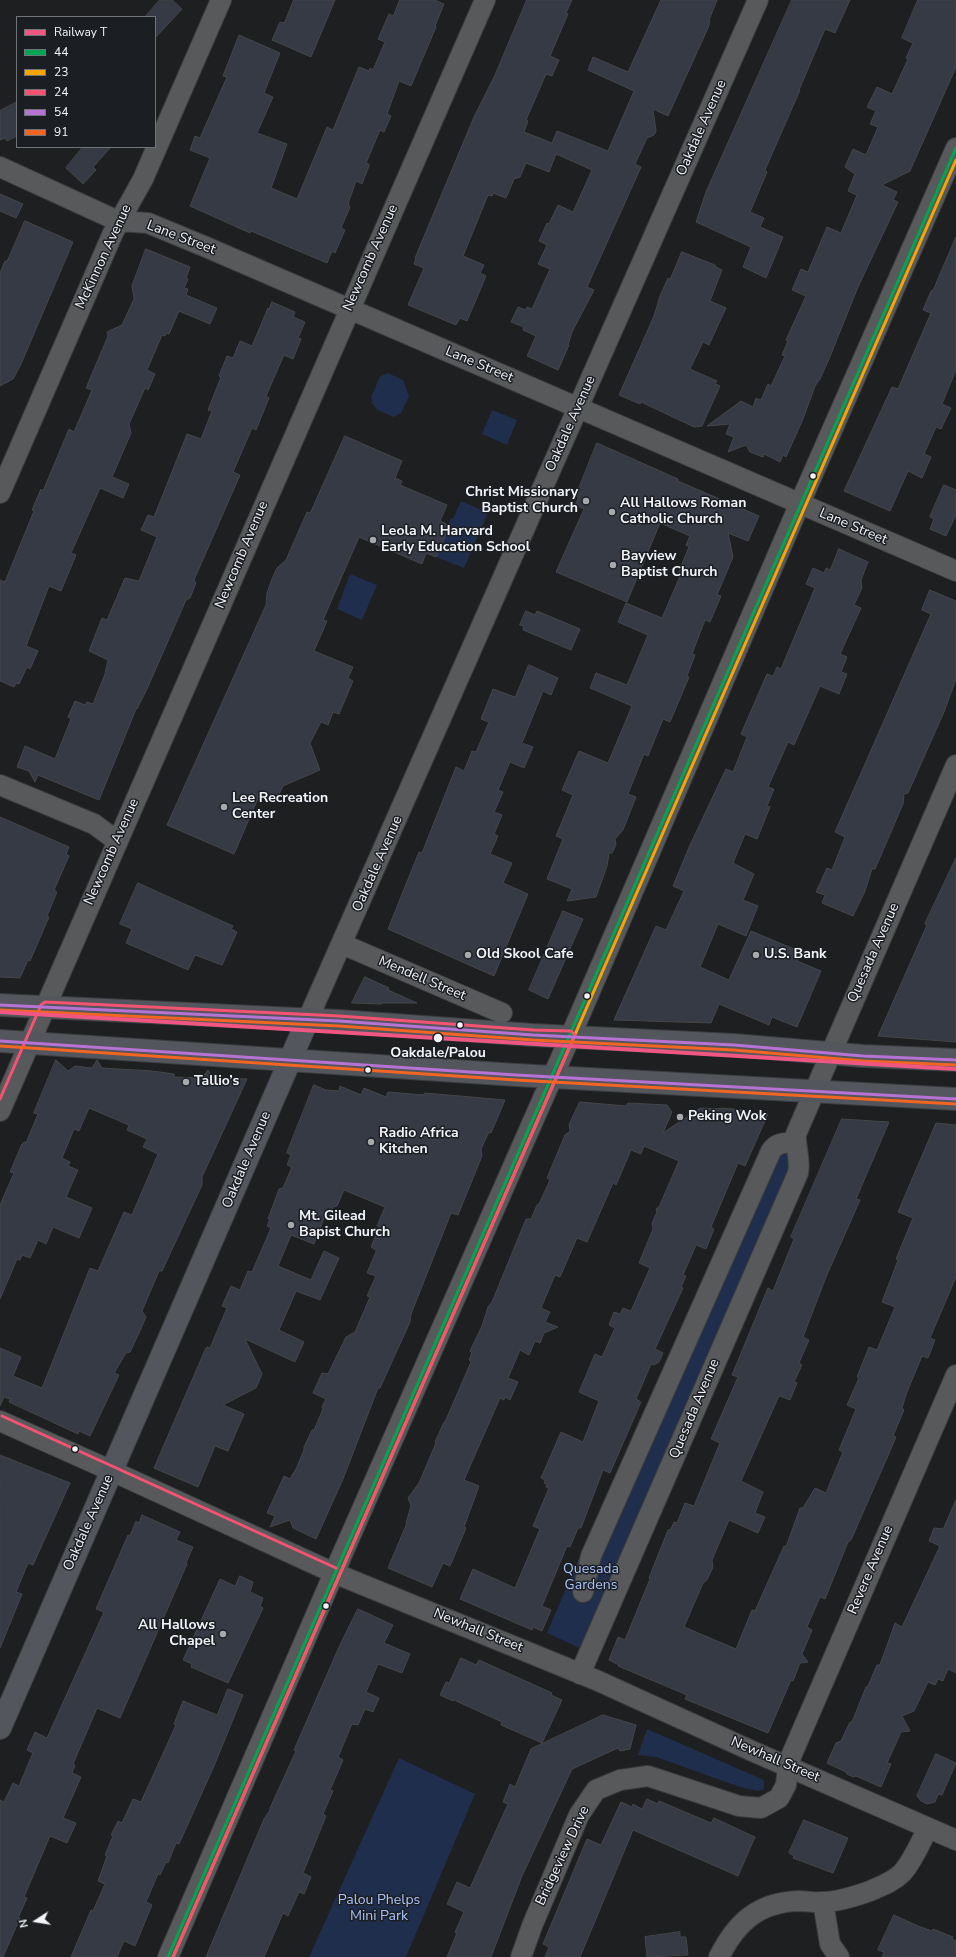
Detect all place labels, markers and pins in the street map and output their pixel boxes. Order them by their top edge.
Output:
unlabelled marker [808,471,818,481]
place label: Christ Missionary Baptist Church [465,485,578,518]
marker: Christ Missionary Baptist Church [581,496,591,506]
place label: All Hallows Roman Catholic Church [620,496,746,528]
marker: All Hallows Roman Catholic Church [607,507,617,517]
place label: Leola M. Harvard Early Education School [381,524,530,556]
marker: Leola M. Harvard Early Education School [368,535,378,545]
place label: Bayview Baptist Church [621,549,717,582]
marker: Bayview Baptist Church [608,560,618,570]
place label: Lee Recreation Center [232,791,328,824]
marker: Lee Recreation Center [219,802,229,812]
place label: Old Skool Cafe [476,947,574,963]
place label: U.S. Bank [764,947,827,963]
marker: Old Skool Cafe [463,950,473,960]
marker: U.S. Bank [751,950,761,960]
unlabelled marker [582,991,592,1001]
unlabelled marker [455,1020,465,1030]
marker: Oakdale/Palou [432,1032,444,1044]
place label: Oakdale/Palou [390,1046,486,1062]
unlabelled marker [363,1065,373,1075]
place label: Tallio’s [194,1074,239,1090]
marker: Tallio’s [181,1077,191,1087]
place label: Peking Wok [688,1109,766,1125]
marker: Peking Wok [675,1112,685,1122]
place label: Radio Africa Kitchen [379,1126,459,1158]
marker: Radio Africa Kitchen [366,1137,376,1147]
place label: Mt. Gilead Bapist Church [299,1209,390,1242]
marker: Mt. Gilead Bapist Church [286,1220,296,1230]
unlabelled marker [70,1444,80,1454]
unlabelled marker [321,1601,331,1611]
place label: All Hallows Chapel [138,1618,215,1650]
marker: All Hallows Chapel [218,1629,228,1639]

